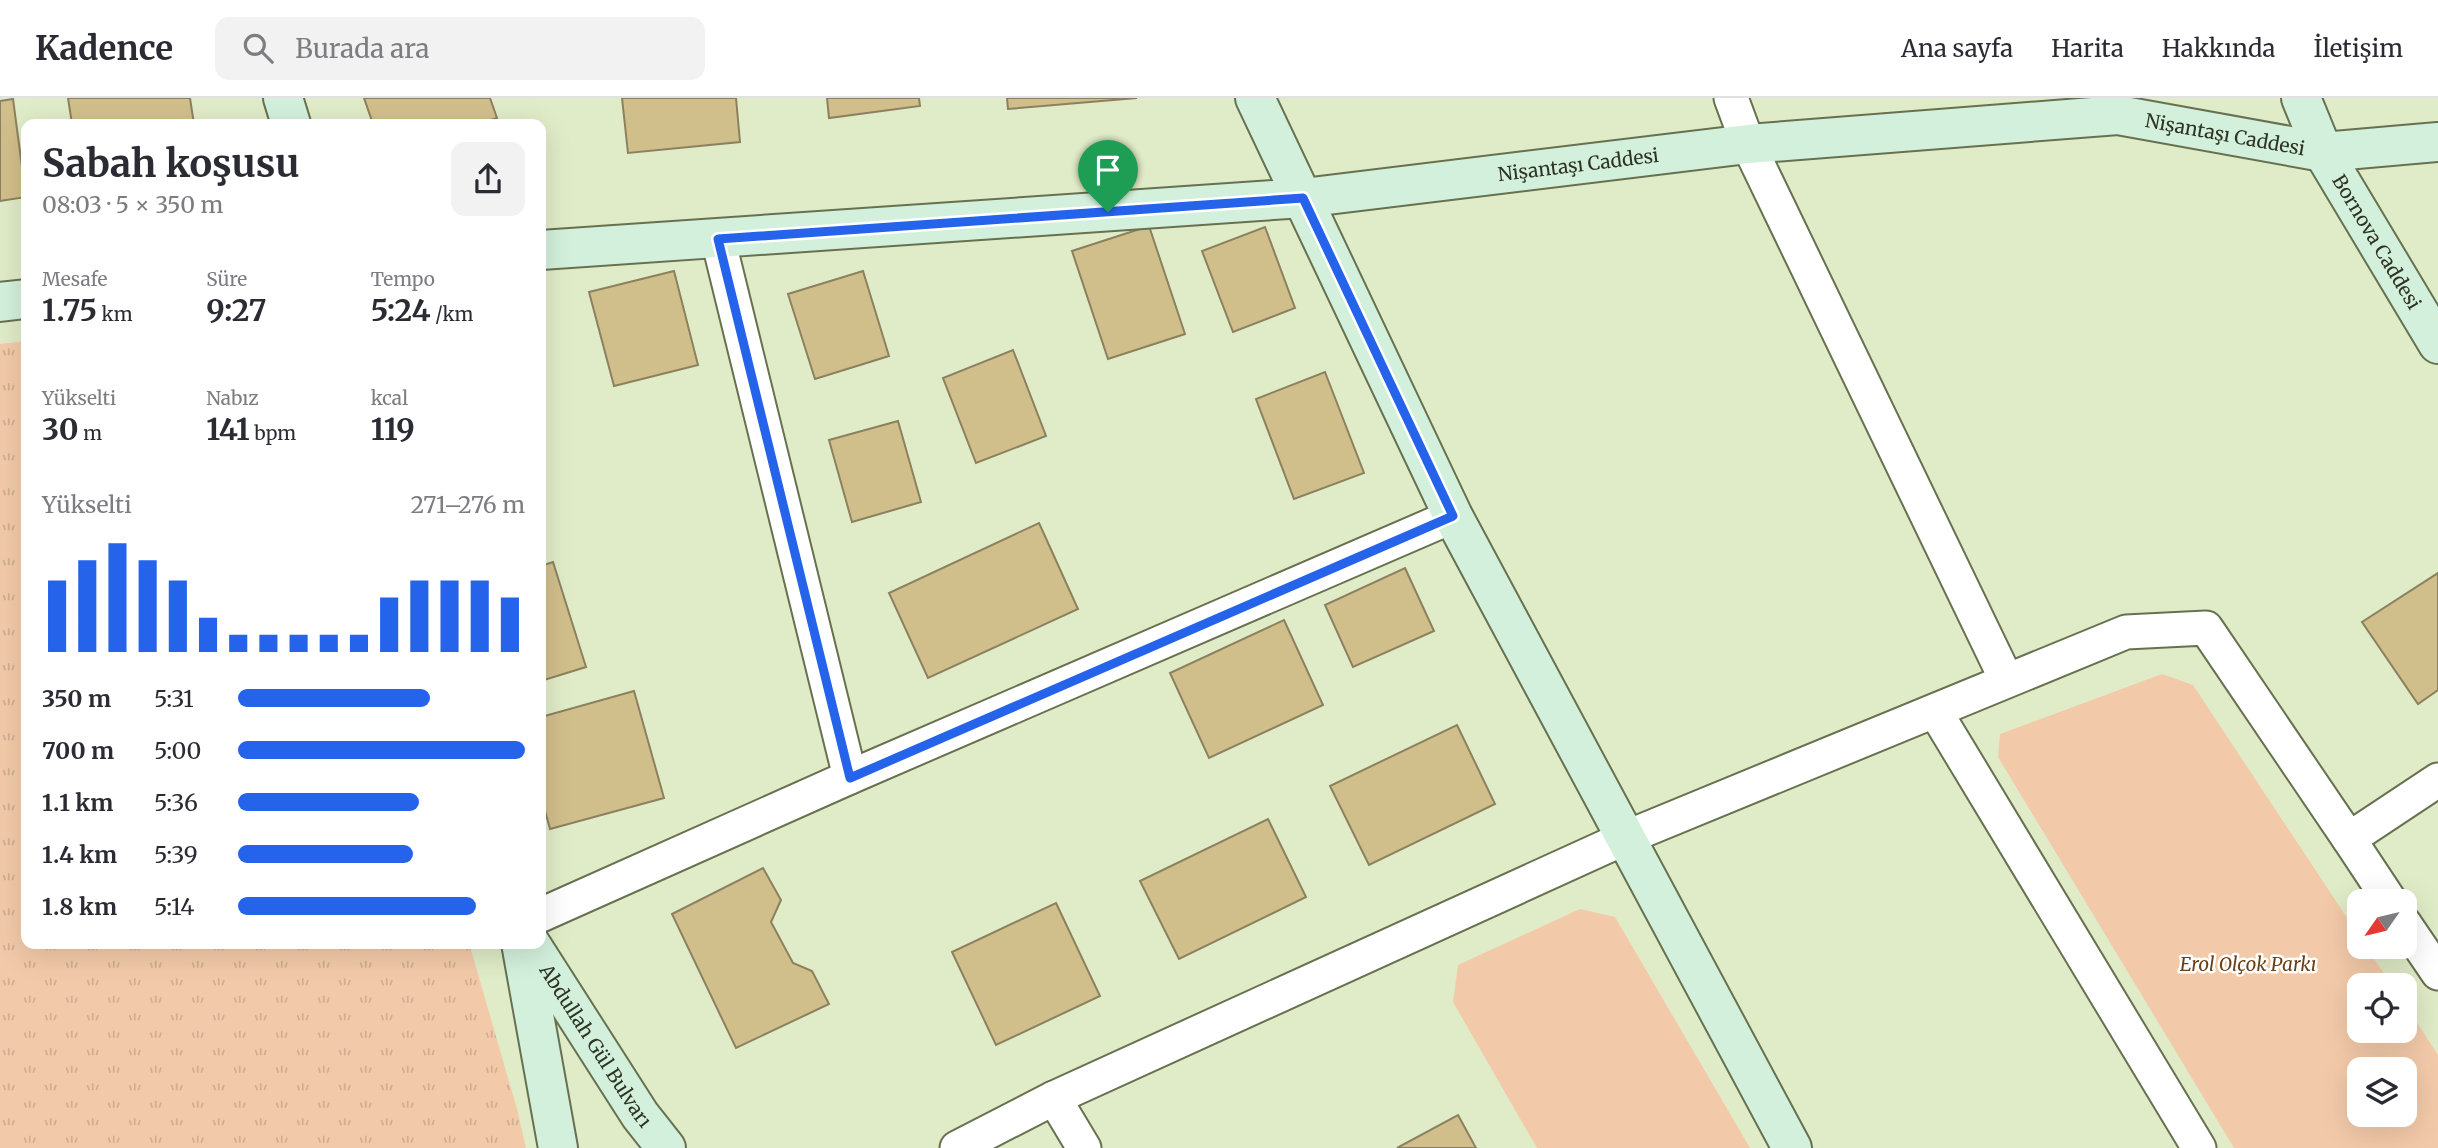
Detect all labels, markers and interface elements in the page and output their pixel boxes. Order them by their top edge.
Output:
search box [215,17,705,80]
text: Kadence [35,28,173,69]
icon: search [239,29,277,67]
text: Burada ara [295,32,430,65]
text: Ana sayfa [1901,33,2013,64]
text: Harita [2051,33,2124,64]
text: Hakkında [2162,33,2275,64]
text: İletişim [2313,33,2403,64]
street label: Nişantaşı Caddesi [2143,108,2307,161]
text: Sabah koşusu [42,140,300,187]
pin [1078,140,1138,212]
button: share [451,142,525,216]
street label: Nişantaşı Caddesi [1496,143,1660,186]
icon: arrive [1089,151,1127,189]
street label: Bornova Caddesi [2327,170,2426,314]
text: 08:03 · 5 × 350 m [42,190,223,219]
text: Mesafe [42,267,108,291]
text: Süre [206,267,247,291]
text: Tempo [371,267,435,291]
text: 1.75 [42,291,97,329]
text: 9:27 [206,291,267,329]
text: 5:24 [371,291,431,329]
text: km [97,302,133,326]
text: /km [431,302,473,326]
text: Yükselti [42,386,116,410]
text: Nabız [206,386,259,410]
text: kcal [371,386,408,410]
text: 30 [42,410,79,448]
text: 141 [206,410,250,448]
text: 119 [371,410,415,448]
text: m [79,421,102,445]
text: bpm [250,421,296,445]
text: Yükselti [42,490,132,519]
text: 271–276 m [410,490,525,519]
text: 350 m [42,684,111,713]
text: 5:31 [154,684,194,713]
text: 700 m [42,736,114,765]
text: 5:00 [154,736,201,765]
text: 1.1 km [42,788,113,817]
text: 5:36 [154,788,198,817]
text: 1.4 km [42,840,117,869]
text: 5:39 [154,840,198,869]
north arrow [2347,889,2417,959]
map controls [2347,889,2417,1127]
text: 1.8 km [42,892,117,921]
text: 5:14 [154,892,194,921]
park label: Erol Olçok Parkı [2180,952,2316,976]
street label: Abdullah Gül Bulvarı [534,959,657,1132]
button: locate [2347,973,2417,1043]
button: layers [2347,1057,2417,1127]

